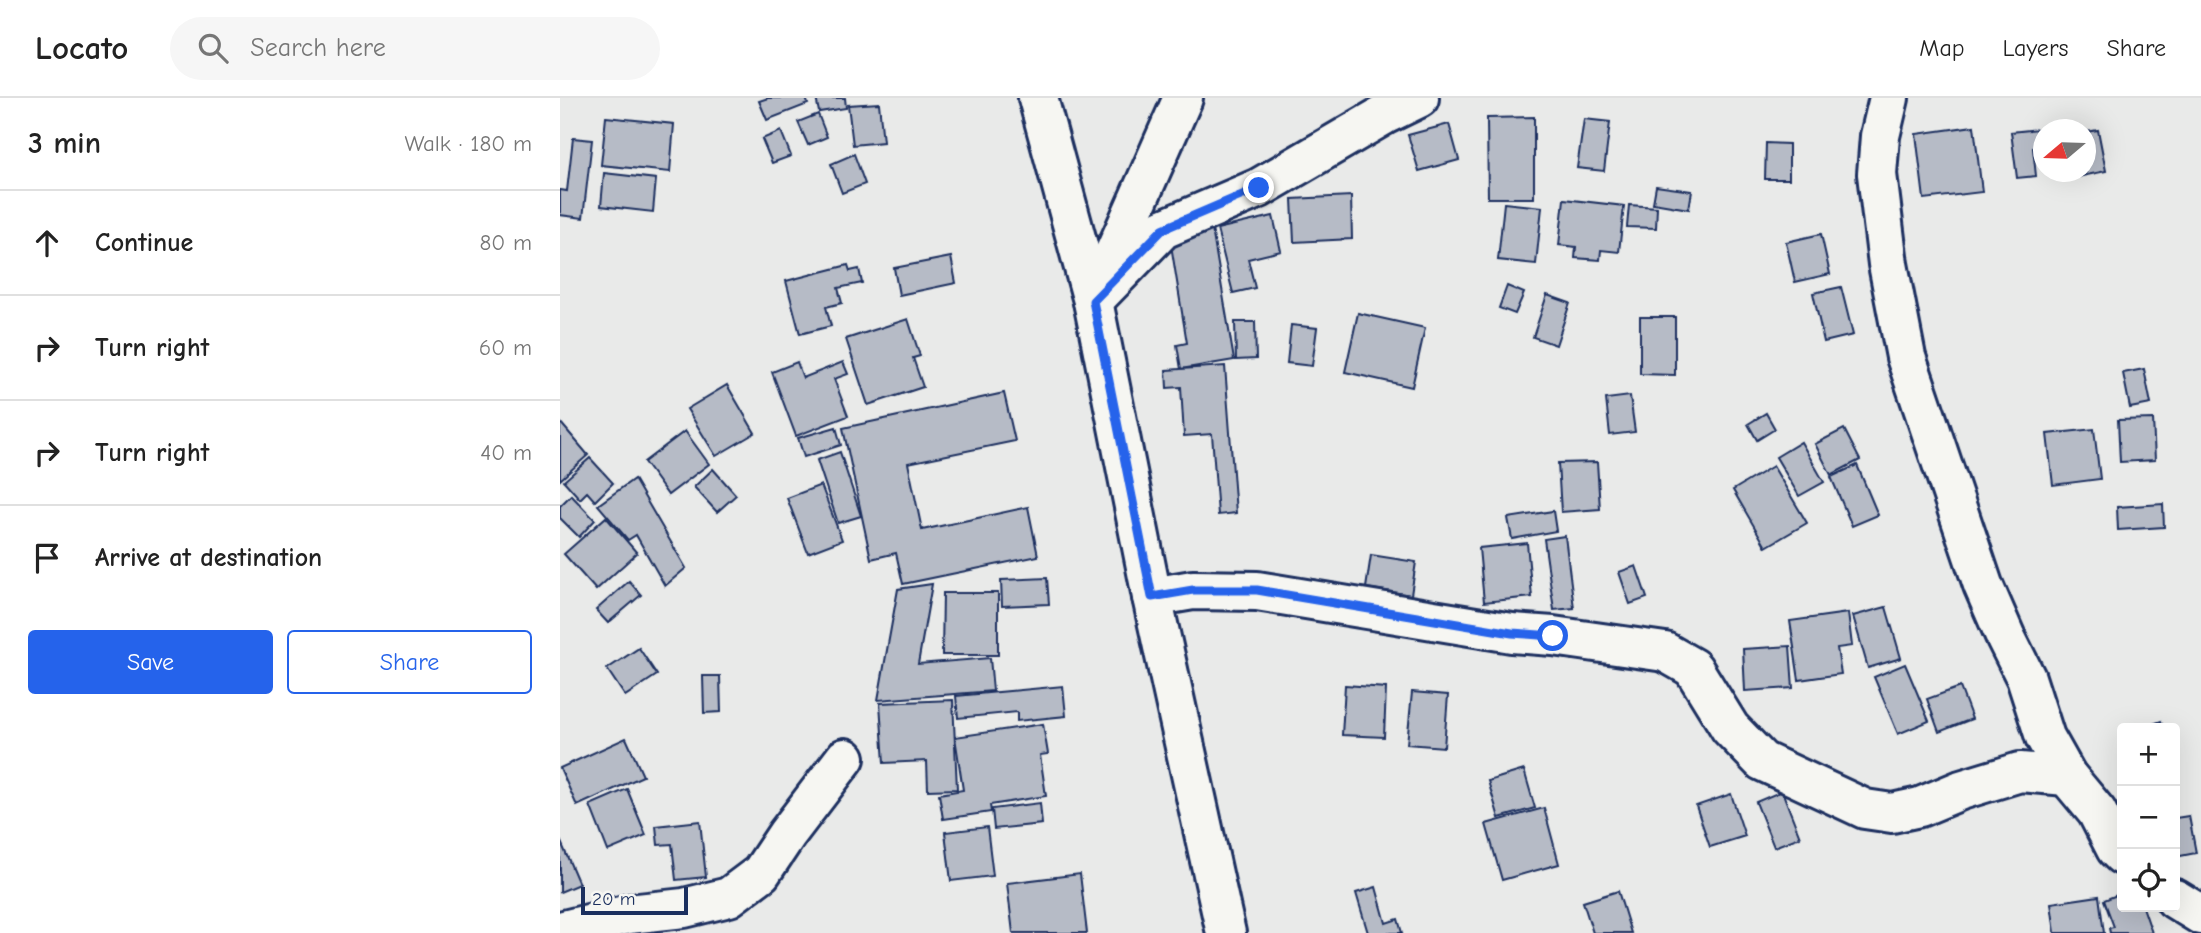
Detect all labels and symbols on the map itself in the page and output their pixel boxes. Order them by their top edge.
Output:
north arrow [2033,119,2096,182]
route end [1243,172,1274,203]
route start [1537,620,1568,651]
scale bar [581,884,688,916]

